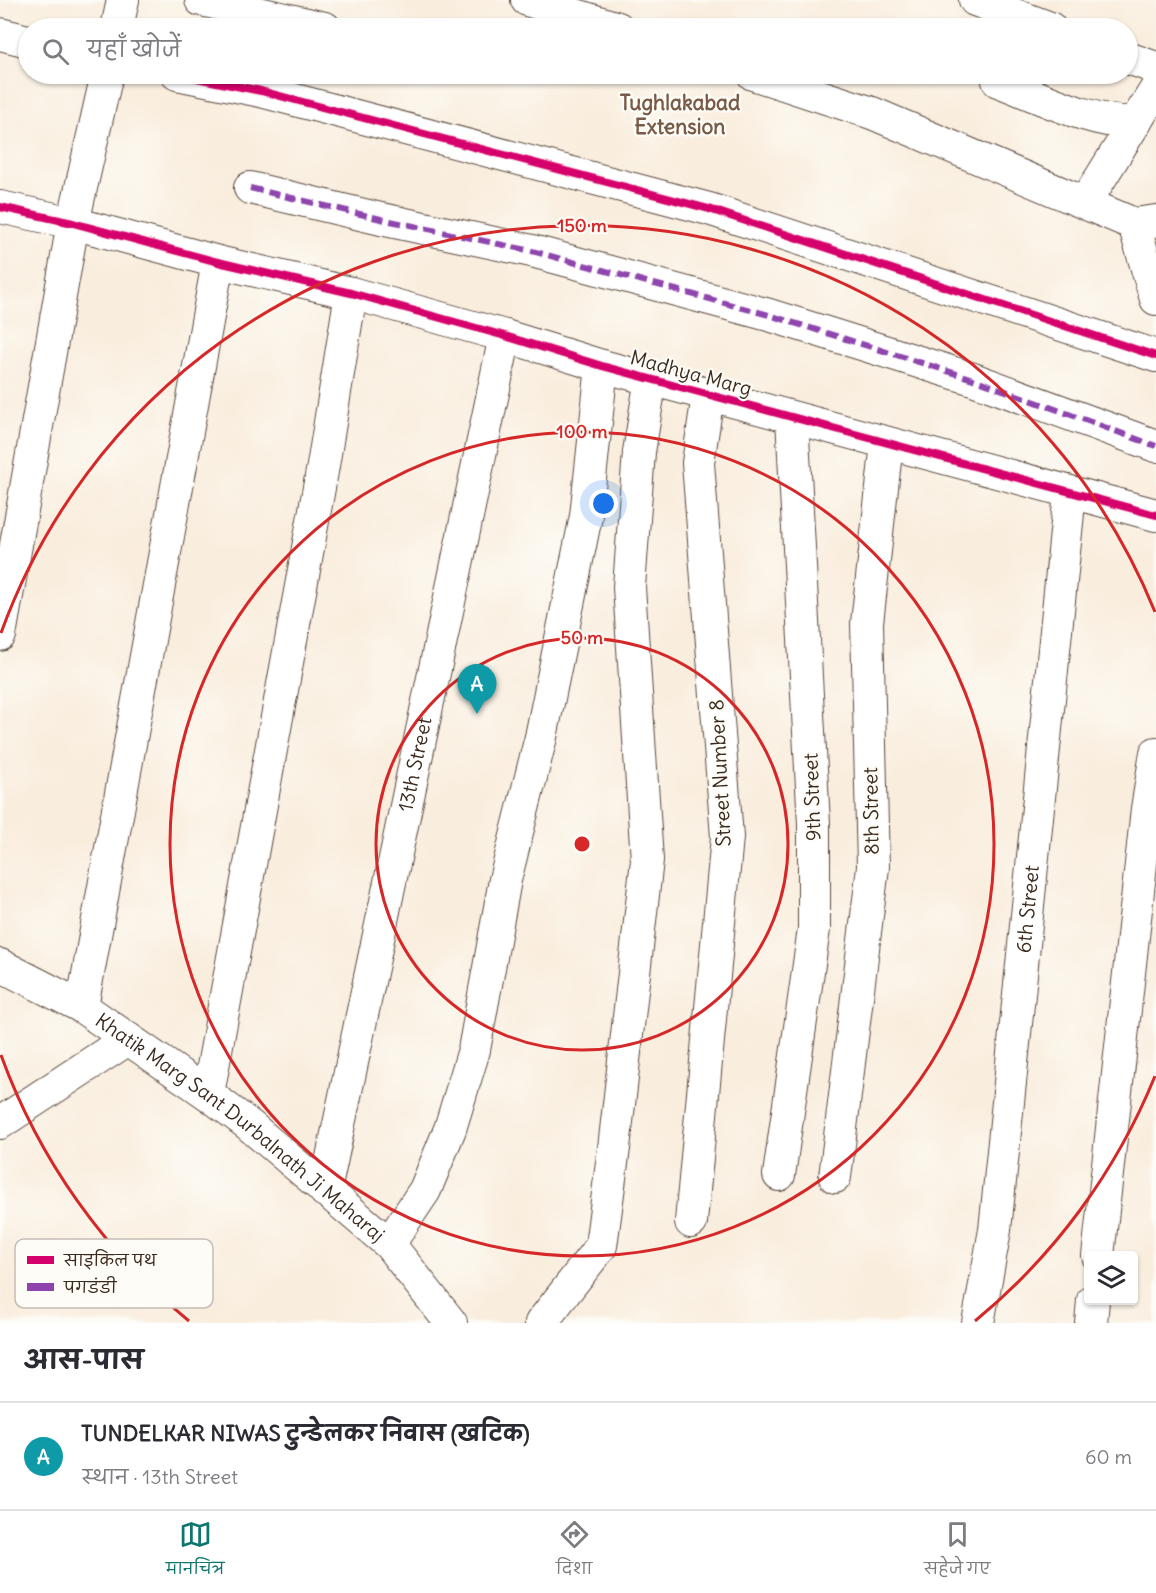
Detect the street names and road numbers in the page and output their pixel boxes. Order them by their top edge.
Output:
street label: Madhya Marg [628,344,755,401]
street label: Street Number 8 [703,699,736,847]
street label: 13th Street [392,715,436,814]
street label: 9th Street [797,752,826,841]
street label: 8th Street [857,767,884,855]
street label: 6th Street [1010,864,1044,954]
street label: Khatik Marg Sant Durbalnath Ji Maharaj [91,1007,390,1247]

